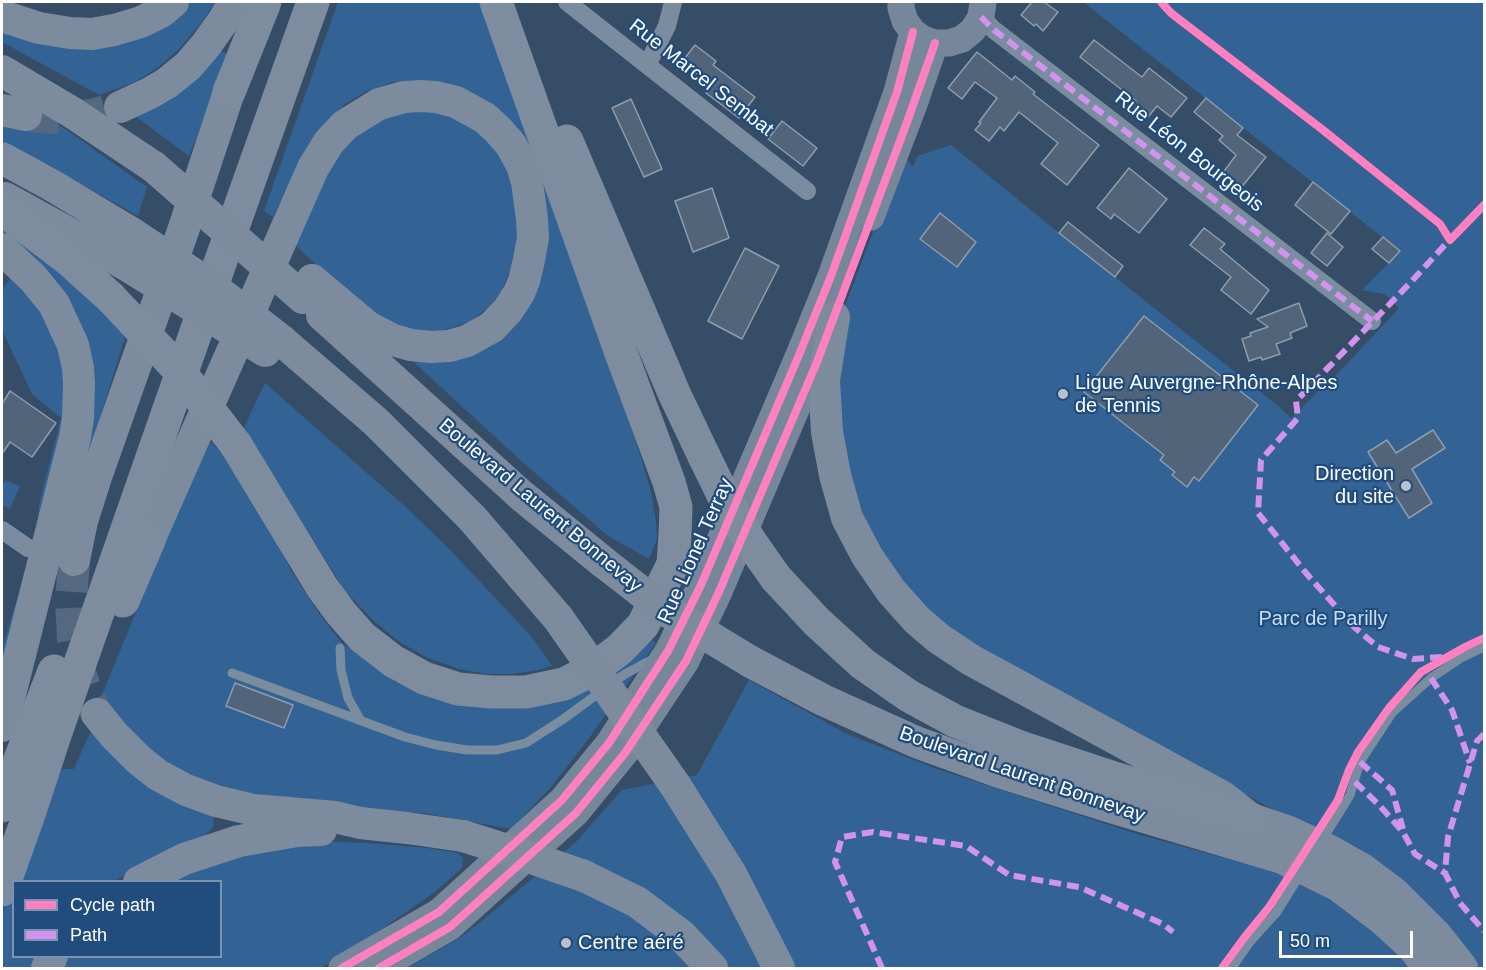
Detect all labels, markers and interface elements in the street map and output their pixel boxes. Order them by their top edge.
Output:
street label: Rue Marcel Sembat [624,14,778,142]
street label: Rue Léon Bourgeois [1110,86,1268,218]
place label: Ligue Auvergne-Rhône-Alpes de Tennis [1075,371,1337,418]
marker: Ligue Auvergne-Rhône-Alpes de Tennis [1056,387,1070,401]
street label: Boulevard Laurent Bonnevay [433,414,647,598]
place label: Direction du site [1315,462,1394,509]
street label: Rue Lionel Terray [653,475,739,627]
marker: Direction du site [1399,479,1413,493]
park label: Parc de Parilly [1259,607,1387,631]
street label: Boulevard Laurent Bonnevay [896,722,1148,828]
legend [12,880,222,958]
text: Cycle path [70,895,155,915]
scale bar [1282,919,1416,957]
text: Path [70,925,107,945]
place label: Centre aéré [578,931,684,955]
text: 50 m [1290,931,1330,951]
marker: Centre aéré [559,936,573,950]

